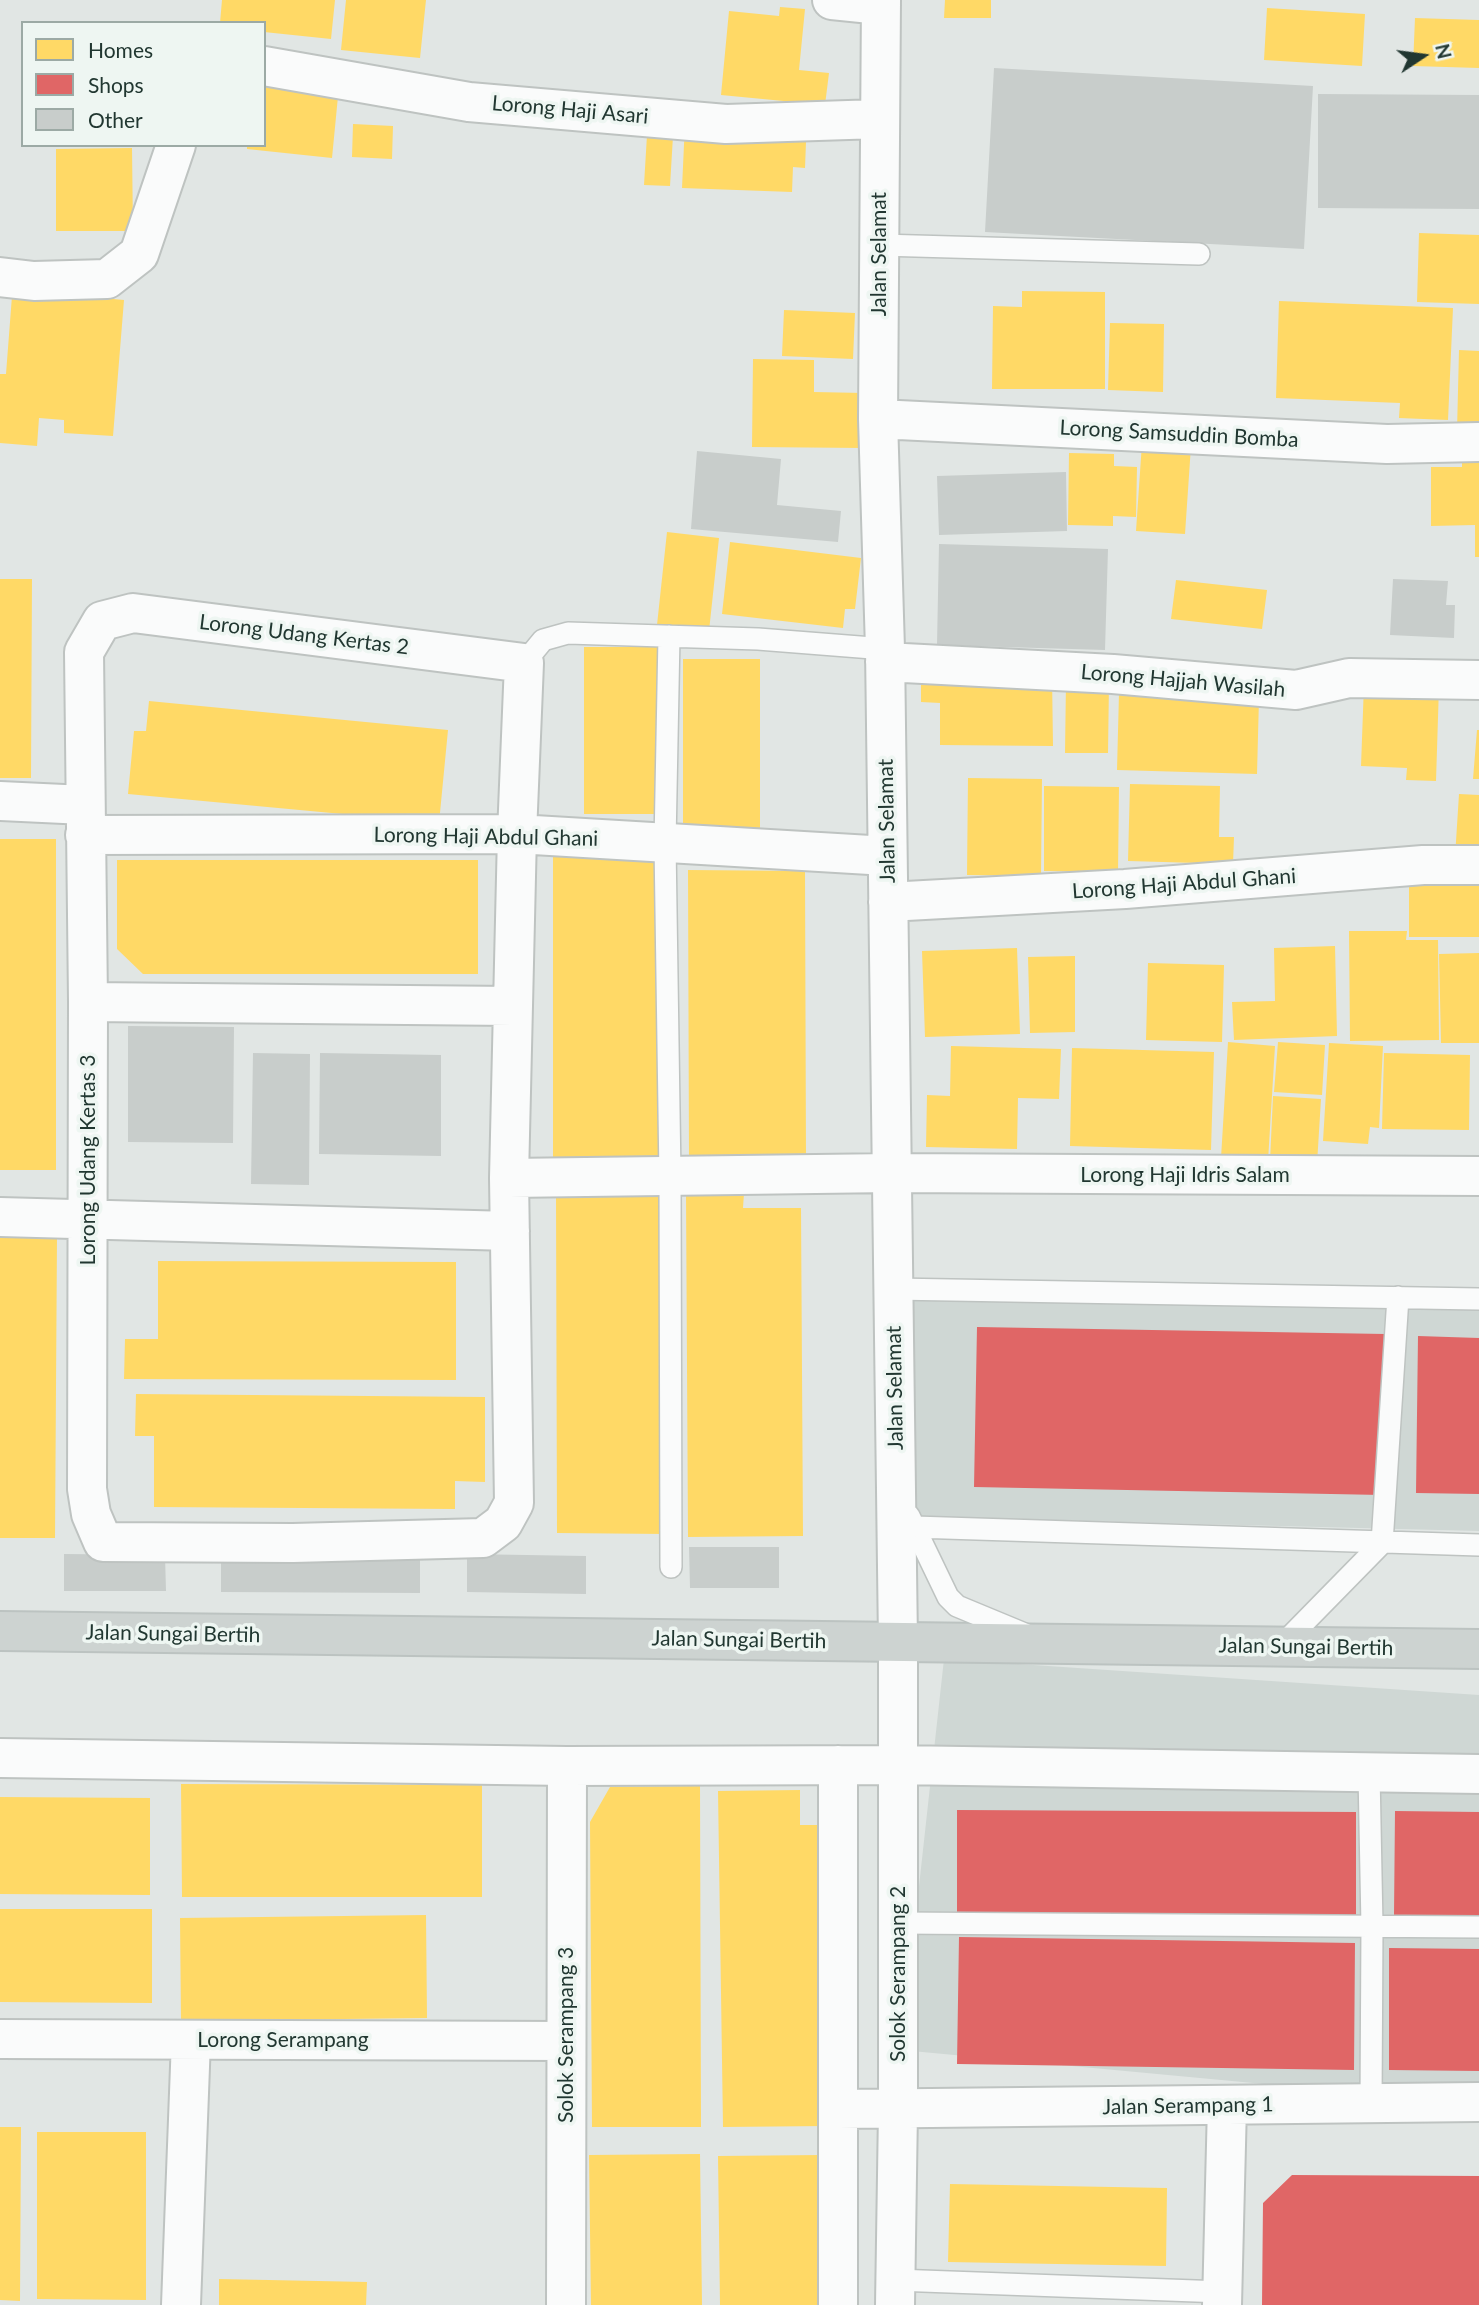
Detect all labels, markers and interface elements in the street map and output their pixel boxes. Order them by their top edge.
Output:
legend [21,21,266,147]
north arrow [1388,21,1458,91]
text: Homes [88,37,153,62]
text: N [1431,41,1457,61]
text: Shops [88,72,144,97]
street label: Lorong Haji Asari [491,91,649,129]
text: Other [88,107,143,132]
street label: Jalan Selamat [866,192,892,316]
street label: Lorong Samsuddin Bomba [1059,415,1299,453]
street label: Lorong Udang Kertas 2 [198,610,410,660]
street label: Lorong Hajjah Wasilah [1080,660,1286,702]
street label: Jalan Selamat [873,759,901,883]
street label: Lorong Haji Abdul Ghani [374,822,598,852]
street label: Lorong Haji Abdul Ghani [1071,864,1297,904]
street label: Lorong Udang Kertas 3 [75,1055,101,1265]
street label: Lorong Haji Idris Salam [1080,1162,1290,1188]
street label: Jalan Selamat [881,1326,909,1450]
street label: Jalan Sungai Bertih [86,1620,260,1648]
street label: Jalan Sungai Bertih [652,1626,826,1654]
street label: Jalan Sungai Bertih [1219,1633,1393,1661]
street label: Solok Serampang 2 [885,1886,911,2062]
street label: Solok Serampang 3 [553,1947,579,2123]
street label: Lorong Serampang [197,2027,369,2053]
street label: Jalan Serampang 1 [1102,2092,1274,2120]

